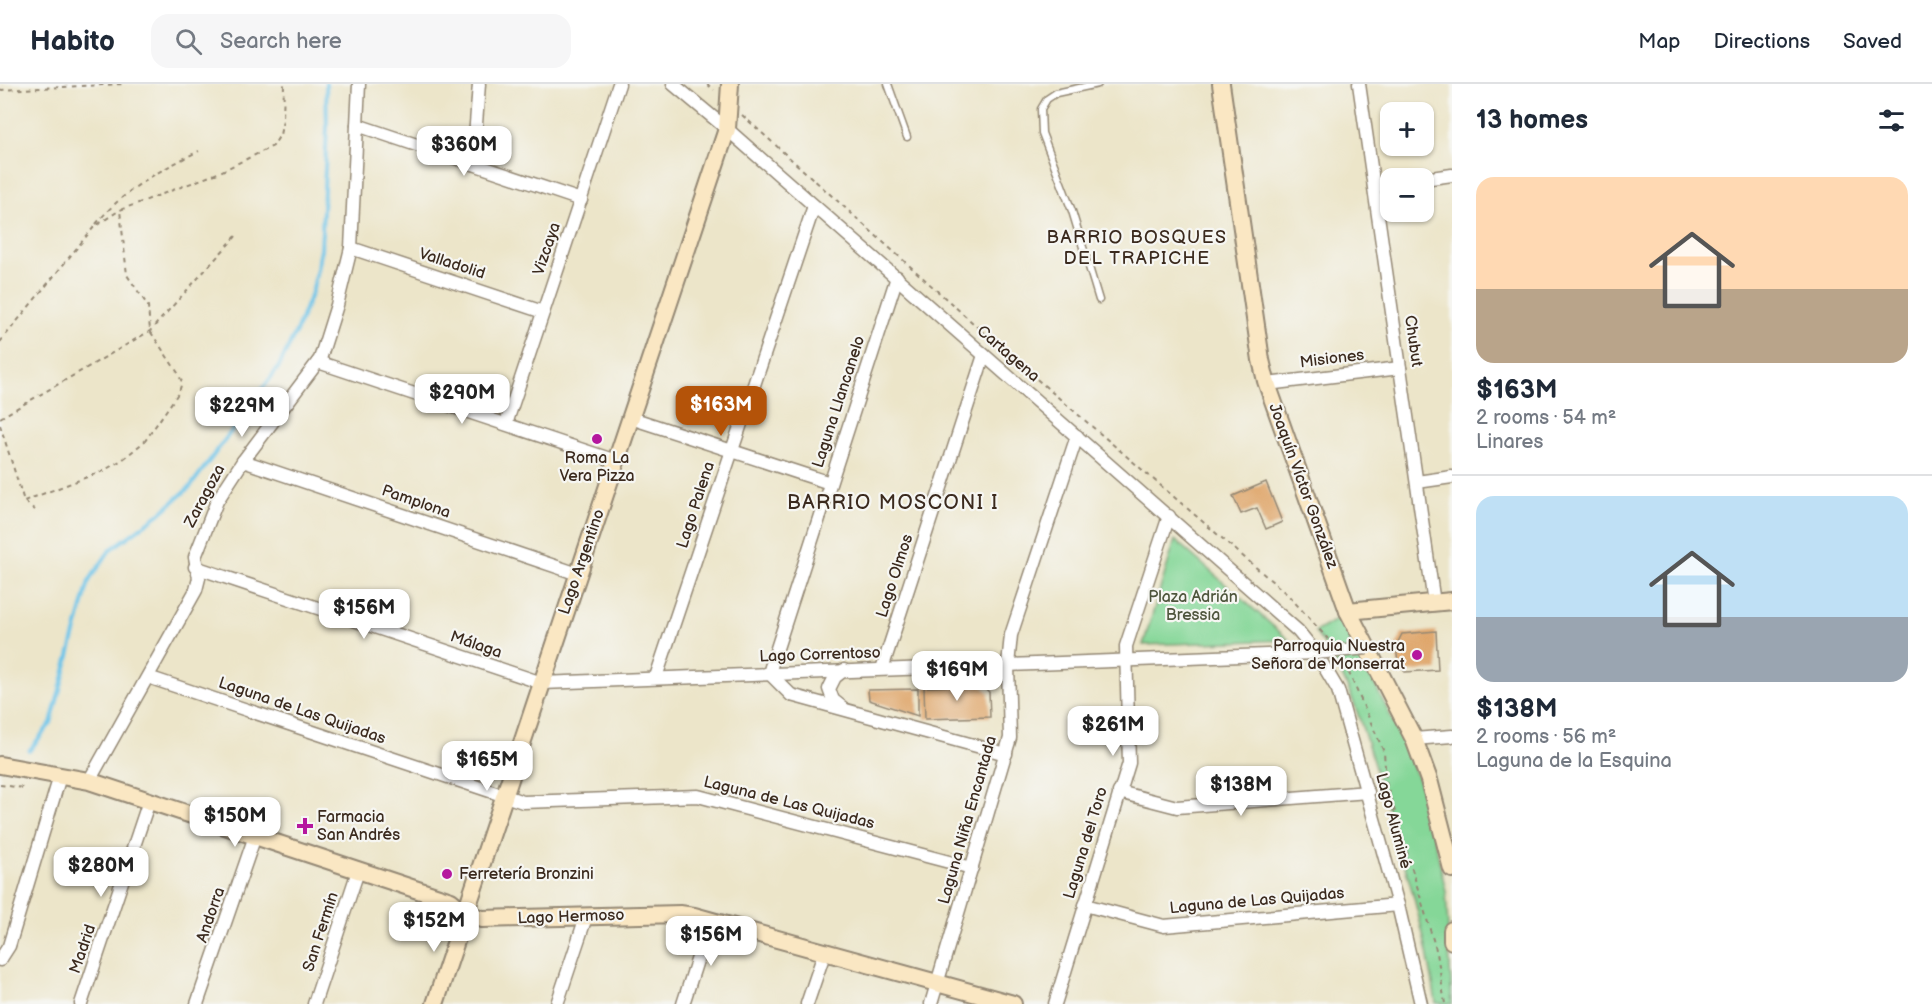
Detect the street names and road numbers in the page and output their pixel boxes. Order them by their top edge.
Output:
street label: Vizcaya [529,220,565,278]
street label: Valladolid [416,244,488,284]
street label: Chubut [1400,314,1426,368]
street label: Cartagena [973,322,1043,386]
street label: Laguna Llancanelo [809,334,869,470]
street label: Misiones [1299,346,1365,372]
street label: Joaquín Víctor González [1264,401,1342,571]
street label: Lago Palena [673,459,719,551]
street label: Zaragoza [180,461,229,531]
street label: Pamplona [379,481,453,523]
street label: Lago Argentino [555,507,609,617]
street label: Lago Olmos [873,532,917,620]
street label: Málaga [448,627,504,663]
street label: Lago Correntoso [759,643,881,667]
street label: Laguna de Las Quijadas [216,673,388,749]
street label: Laguna Niña Encantada [935,734,1001,906]
street label: Lago Aluminé [1371,771,1415,871]
street label: Laguna de Las Quijadas [702,773,876,833]
street label: Laguna del Toro [1060,785,1112,901]
street label: Laguna de Las Quijadas [1169,884,1345,918]
street label: Andorra [193,885,229,945]
street label: San Fermín [299,890,343,974]
street label: Lago Hermoso [517,906,625,928]
street label: Madrid [66,922,100,976]

